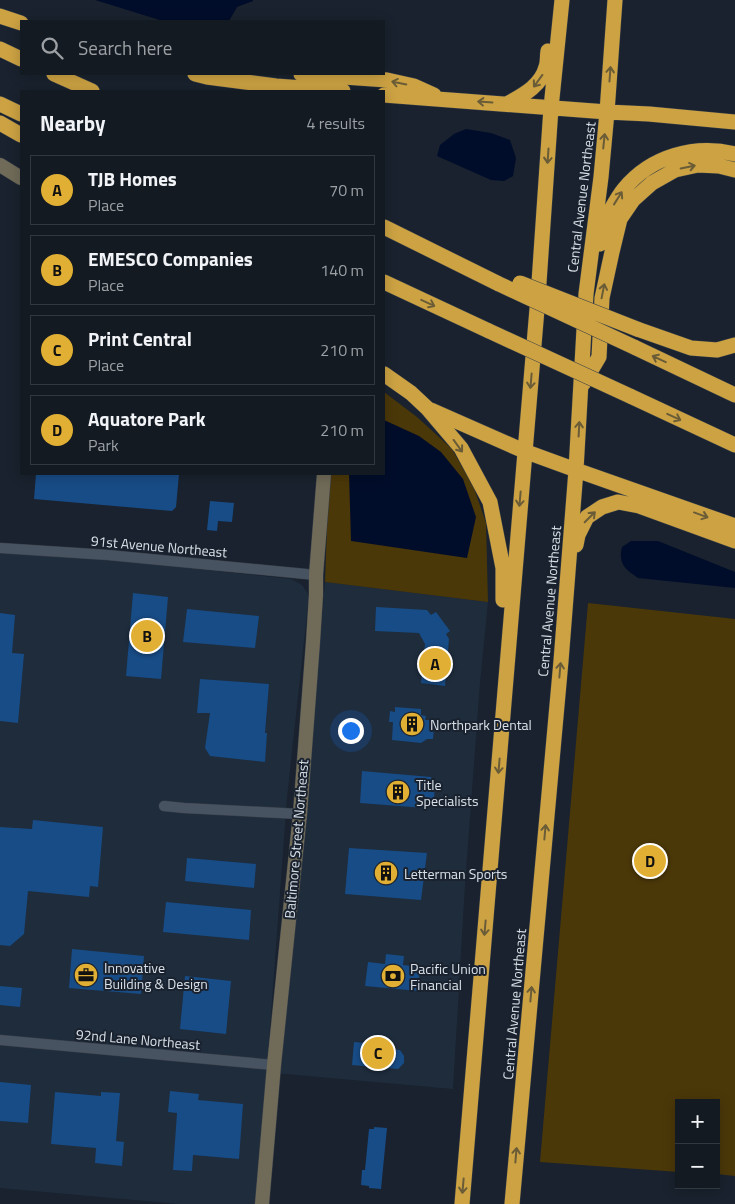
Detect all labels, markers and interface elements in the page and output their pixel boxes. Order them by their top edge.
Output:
search box [20,20,385,75]
text: Search here [78,33,172,62]
icon: search [38,34,66,62]
one-way arrow [605,66,614,82]
one-way arrow [533,74,543,88]
one-way arrow [391,77,407,87]
one-way arrow [478,98,494,107]
text: Nearby [40,107,105,139]
text: 4 results [306,111,365,135]
street label: Central Avenue Northeast [561,120,601,273]
one-way arrow [599,134,609,150]
one-way arrow [543,148,553,164]
one-way arrow [680,162,696,172]
text: TJB Homes [88,164,177,193]
text: A [52,178,62,202]
text: 70 m [329,178,364,202]
one-way arrow [613,192,623,206]
text: Place [88,193,124,217]
text: EMESCO Companies [88,244,253,273]
text: B [52,258,62,282]
text: 140 m [320,258,364,282]
text: Place [88,273,124,297]
one-way arrow [599,284,609,300]
one-way arrow [420,298,435,308]
text: Print Central [88,324,192,353]
text: C [53,338,61,362]
text: 210 m [320,338,364,362]
text: Place [88,353,124,377]
one-way arrow [652,354,667,363]
one-way arrow [526,372,535,388]
text: Aquatore Park [88,404,206,433]
one-way arrow [666,413,681,422]
text: D [52,418,62,442]
text: 210 m [320,418,364,442]
one-way arrow [574,421,583,437]
text: Park [88,433,119,457]
one-way arrow [453,439,463,453]
one-way arrow [516,491,525,507]
one-way arrow [693,510,709,520]
one-way arrow [584,511,596,523]
street label: Central Avenue Northeast [532,525,566,677]
street label: 91st Avenue Northeast [90,530,228,562]
pin: B [131,617,163,655]
pin: A [419,645,451,683]
one-way arrow [555,662,565,678]
building icon: Northpark Dental [399,711,425,737]
place label: Northpark Dental [430,714,532,735]
your location [338,718,364,744]
one-way arrow [494,758,504,774]
street label: Baltimore Street Northeast [279,759,313,919]
place label: Title Specialists [416,774,478,811]
building icon: Title Specialists [385,779,411,805]
one-way arrow [541,824,550,840]
pin: D [634,842,666,880]
building icon: Letterman Sports [373,860,399,886]
place label: Letterman Sports [404,863,507,884]
one-way arrow [480,919,490,935]
street label: Central Avenue Northeast [497,928,531,1080]
place label: Innovative Building & Design [104,957,208,994]
place label: Pacific Union Financial [410,958,486,995]
office icon: Innovative Building & Design [73,962,99,988]
bank icon: Pacific Union Financial [380,963,406,989]
one-way arrow [526,986,536,1002]
street label: 92nd Lane Northeast [75,1023,201,1055]
pin: C [362,1034,394,1072]
map controls [675,1099,720,1189]
button: + [675,1099,720,1144]
button: − [675,1144,720,1189]
one-way arrow [512,1148,521,1164]
one-way arrow [459,1178,468,1194]

